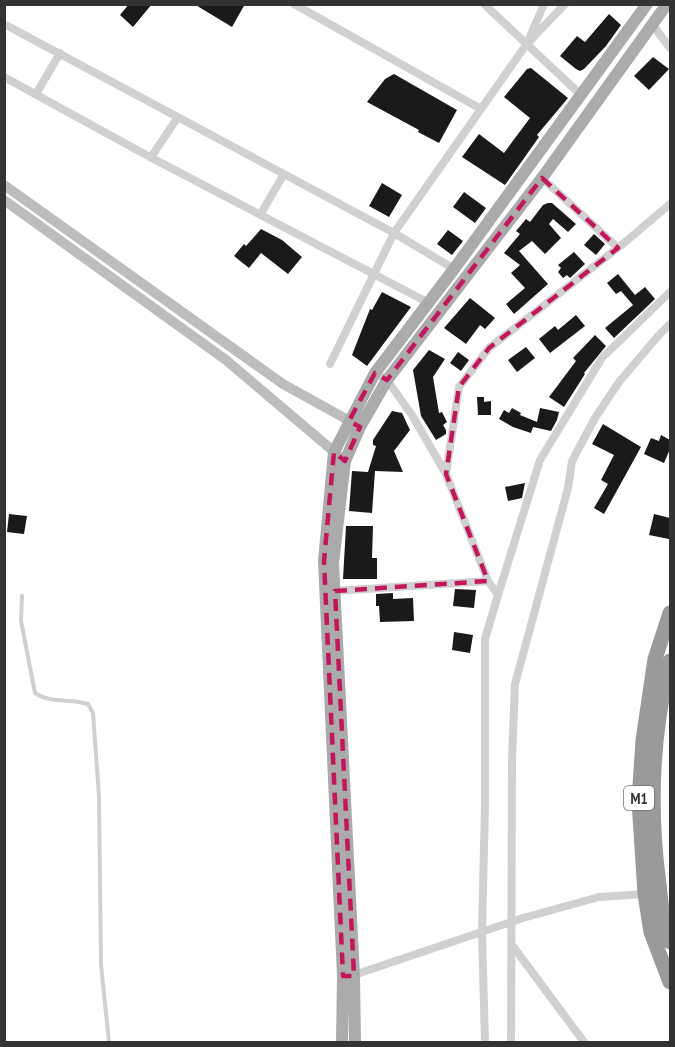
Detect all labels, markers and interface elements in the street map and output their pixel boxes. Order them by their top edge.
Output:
road number: M1 [624,786,654,810]

